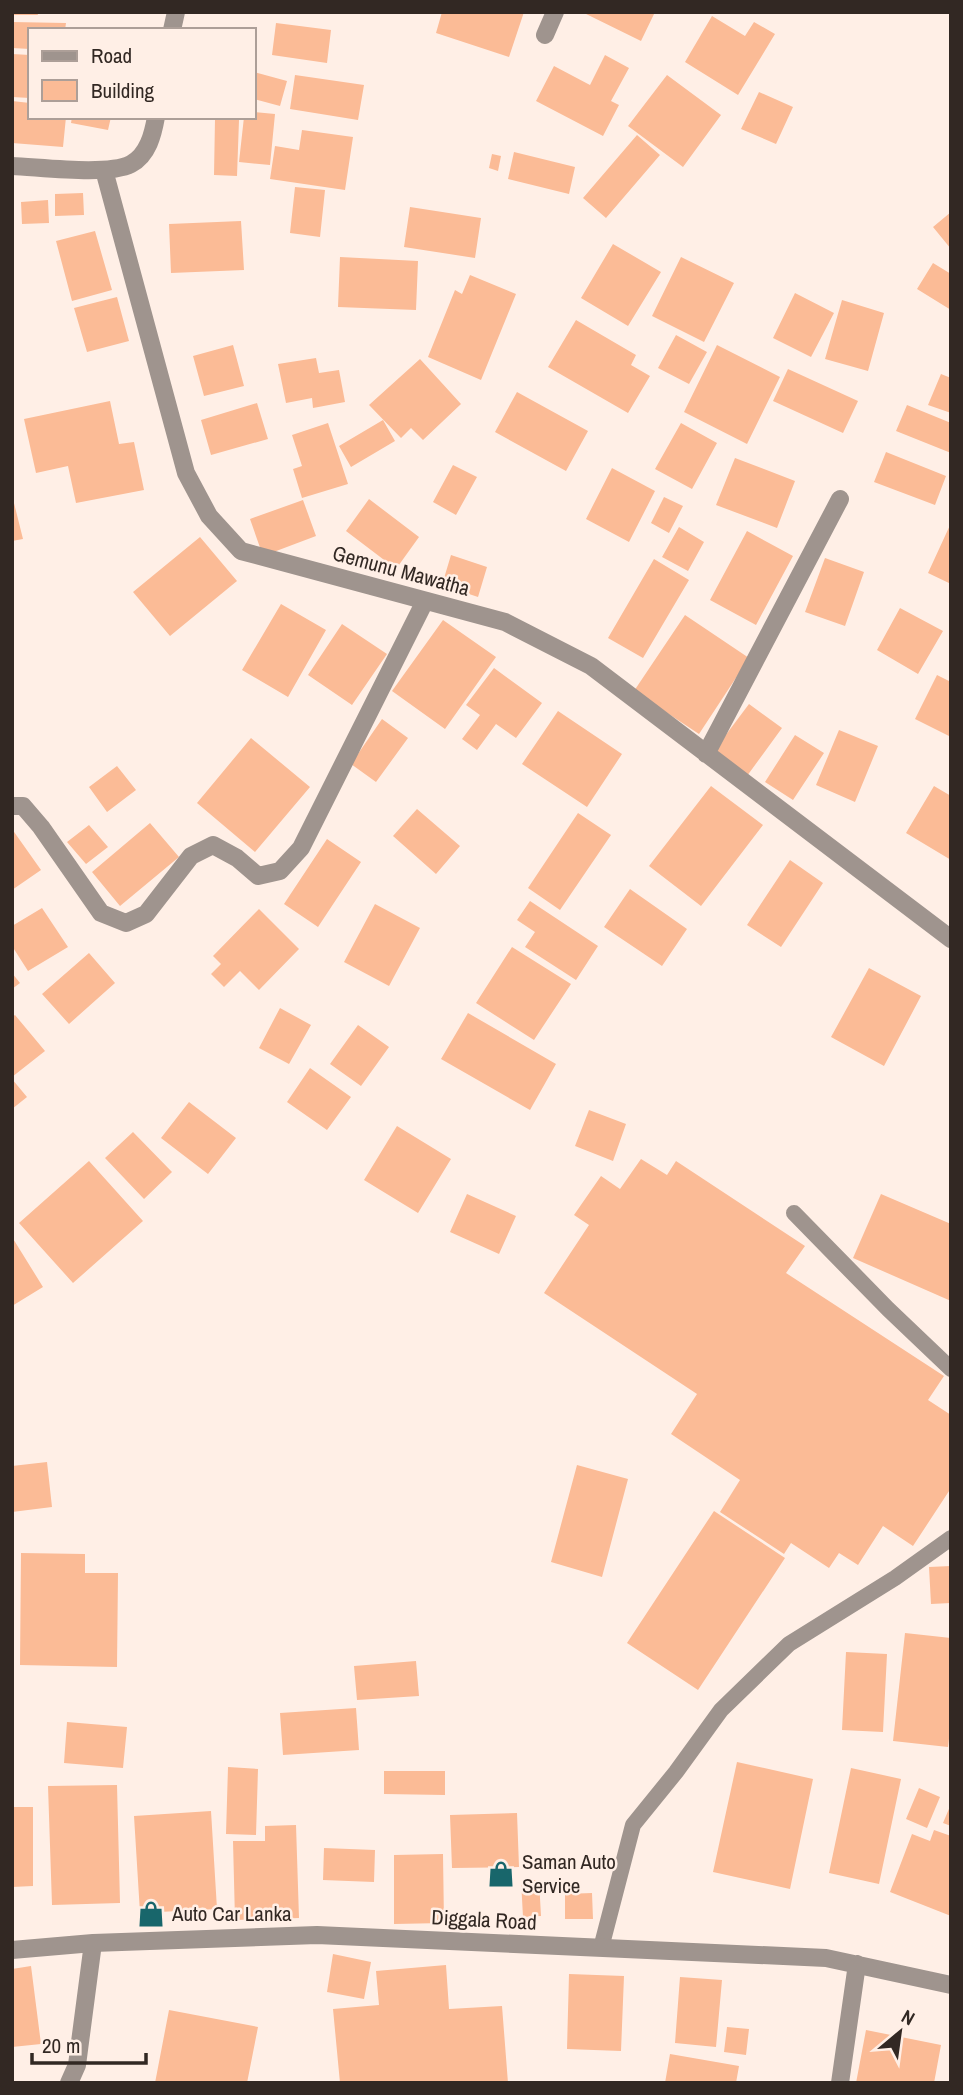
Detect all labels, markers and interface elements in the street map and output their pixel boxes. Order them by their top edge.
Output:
legend [28,28,256,119]
text: Road [91,41,132,70]
text: Building [91,76,155,105]
street label: Gemunu Mawatha [329,538,473,603]
place label: Saman Auto Service [522,1847,616,1900]
shop icon: Saman Auto Service [486,1859,516,1889]
shop icon: Auto Car Lanka [136,1899,166,1929]
place label: Auto Car Lanka [171,1899,292,1928]
street label: Diggala Road [431,1902,537,1937]
north arrow [865,1997,935,2067]
text: N [897,2003,919,2031]
scale bar [32,2022,145,2066]
text: 20 m [42,2031,80,2060]

